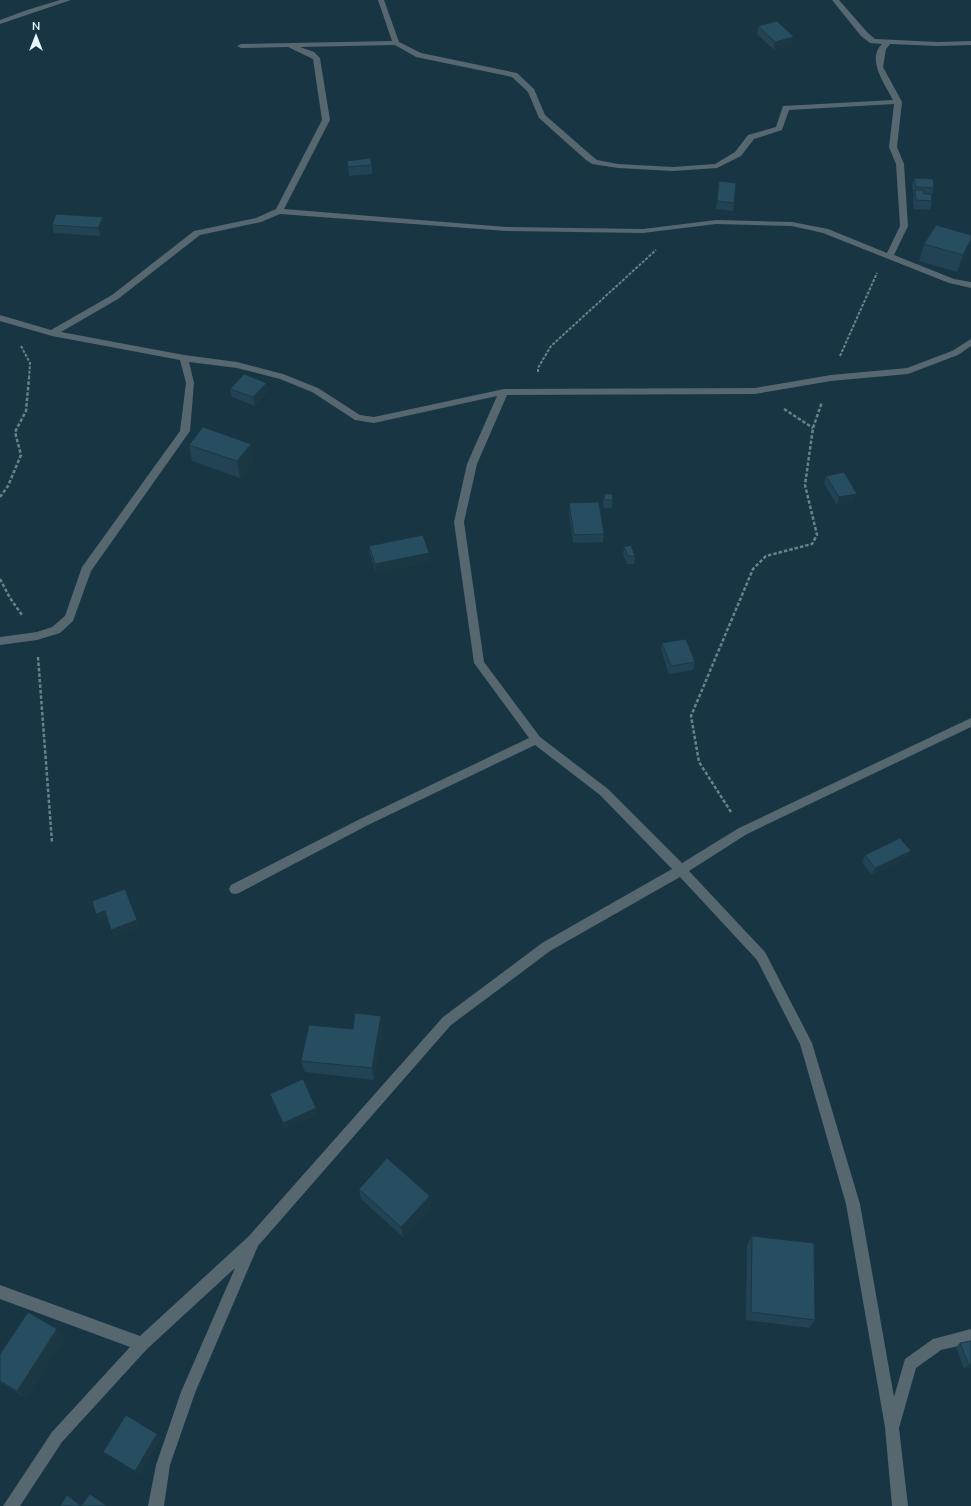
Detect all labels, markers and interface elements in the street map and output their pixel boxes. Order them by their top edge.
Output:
north arrow [16,16,56,56]
text: N [32,19,40,34]

